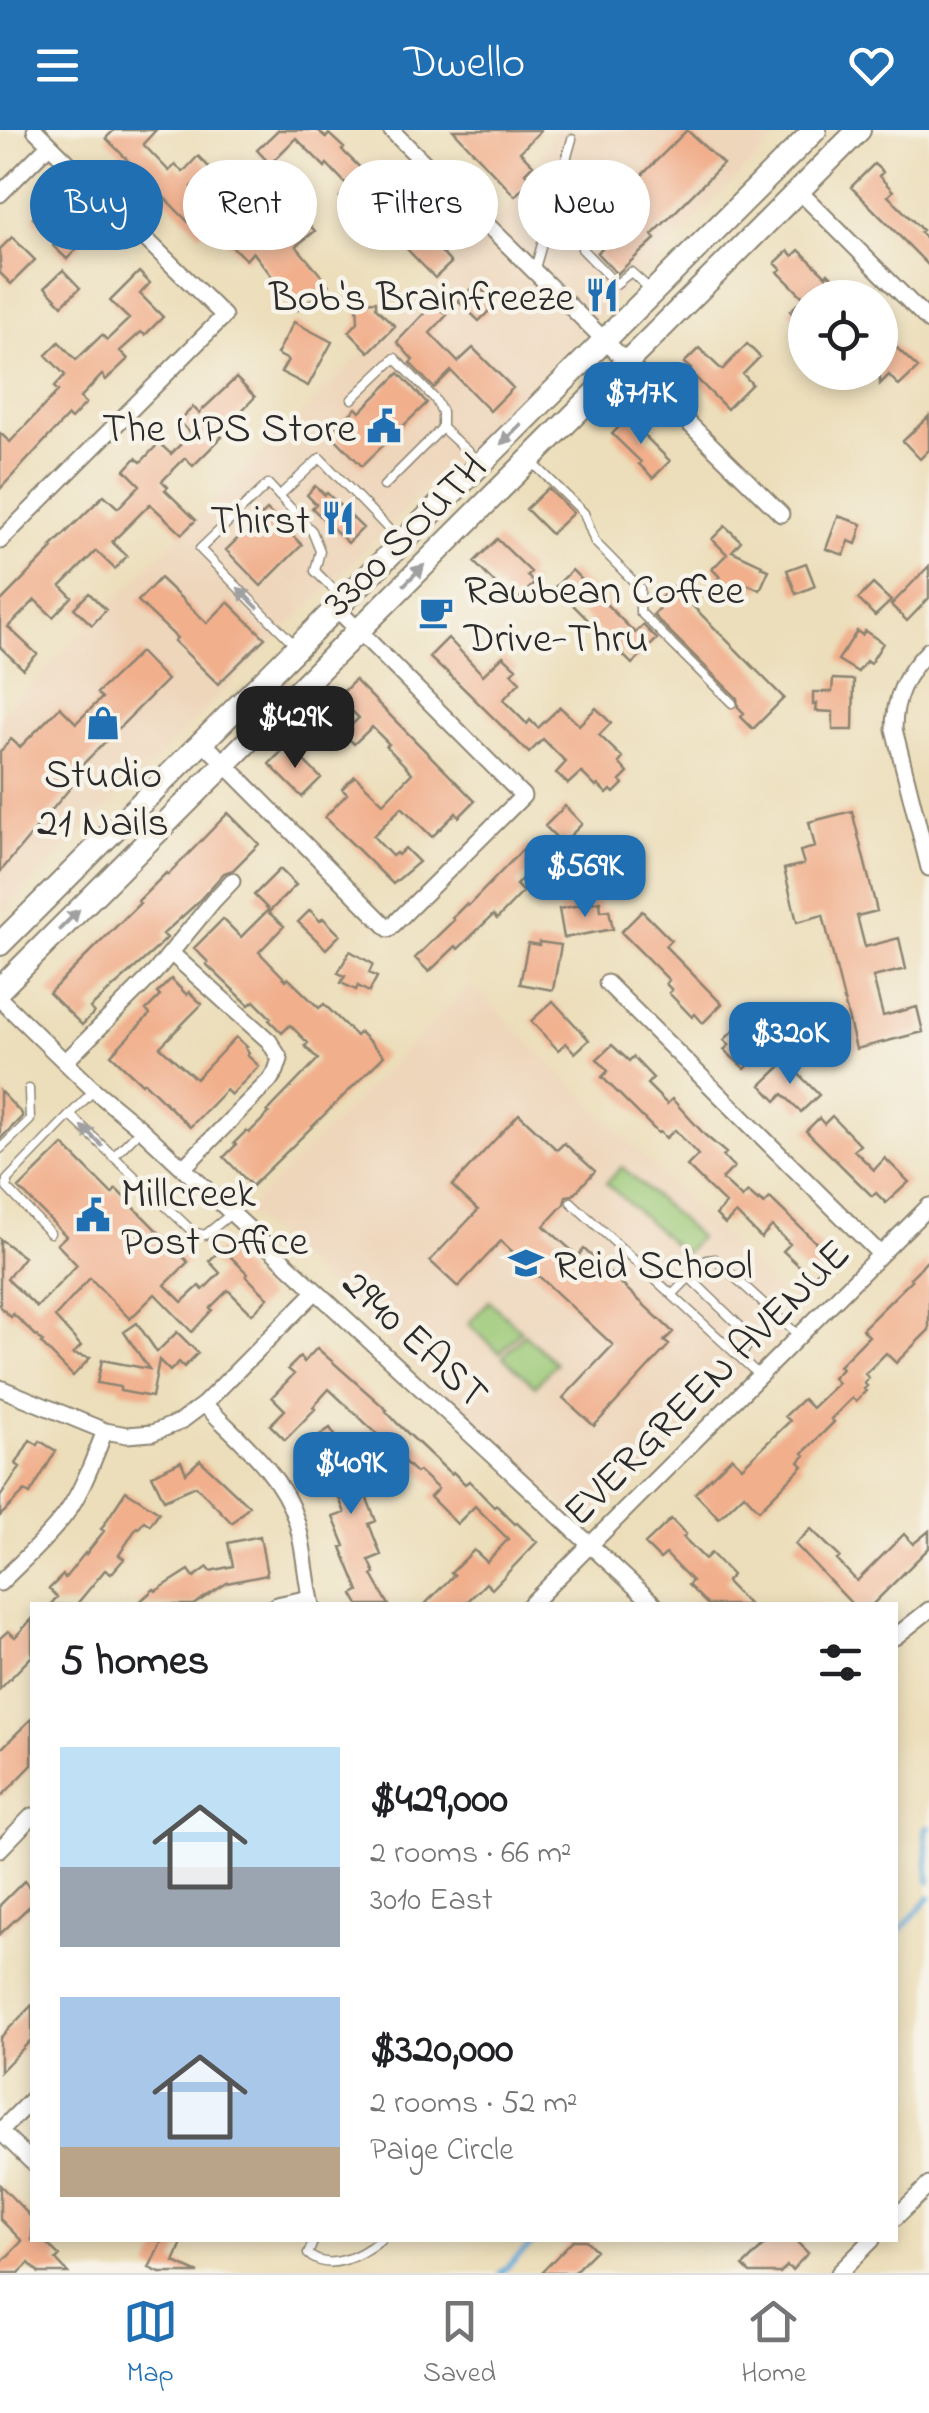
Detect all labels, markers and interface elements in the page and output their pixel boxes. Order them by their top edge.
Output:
text: Dwello [404,32,525,98]
icon: menu [30,38,85,93]
icon: heart [844,38,899,93]
chip: Buy [30,160,163,250]
chip: Rent [183,160,317,250]
chip: Filters [337,160,498,250]
chip: New [518,160,650,250]
place label: Bob's Brainfreeze [268,269,574,330]
restaurant icon: Bob's Brainfreeze [583,276,621,314]
map controls [788,280,898,390]
button: locate [788,280,898,390]
pin: $717K [571,362,711,447]
text: $717K [605,371,677,418]
place label: The UPS Store [102,400,356,461]
public building icon: The UPS Store [365,407,403,445]
one-way arrow [499,422,523,446]
street label: 3300 SOUTH [310,440,502,632]
place label: Thirst [210,492,310,553]
restaurant icon: Thirst [319,499,357,537]
place label: Rawbean Coffee Drive-Thru [463,562,744,671]
one-way arrow [402,564,426,587]
one-way arrow [237,587,261,611]
cafe icon: Rawbean Coffee Drive-Thru [417,593,455,631]
pin: $429K [225,686,365,771]
text: $429K [258,695,332,742]
shop icon: Studio 21 Nails [84,704,122,742]
place label: Studio 21 Nails [37,746,169,855]
pin: $569K [515,835,655,920]
text: $569K [547,844,623,891]
one-way arrow [57,909,81,932]
pin: $320K [720,1002,860,1087]
text: $320K [751,1011,829,1058]
one-way arrow [80,1125,104,1148]
place label: Millcreek Post Office [121,1165,308,1274]
public building icon: Millcreek Post Office [74,1196,112,1234]
street label: EVERGREEN AVENUE [550,1226,866,1542]
place label: Reid School [554,1237,753,1298]
school or university icon: Reid School [507,1244,545,1282]
street label: 2940 EAST [327,1256,501,1425]
pin: $409K [281,1432,421,1517]
text: $409K [315,1441,387,1488]
text: 5 homes [60,1632,209,1693]
icon: filters [813,1635,868,1690]
text: $429,000 [370,1770,508,1831]
icon: home [140,1787,260,1907]
text: 2 rooms · 66 m² [370,1831,572,1878]
text: 3010 East [370,1878,493,1925]
text: $320,000 [370,2020,513,2081]
icon: home [140,2037,260,2157]
text: 2 rooms · 52 m² [370,2081,578,2128]
text: Paige Circle [370,2128,514,2175]
tab: Map [123,2294,178,2395]
tab: Saved [423,2294,496,2395]
tab: Home [741,2294,806,2395]

